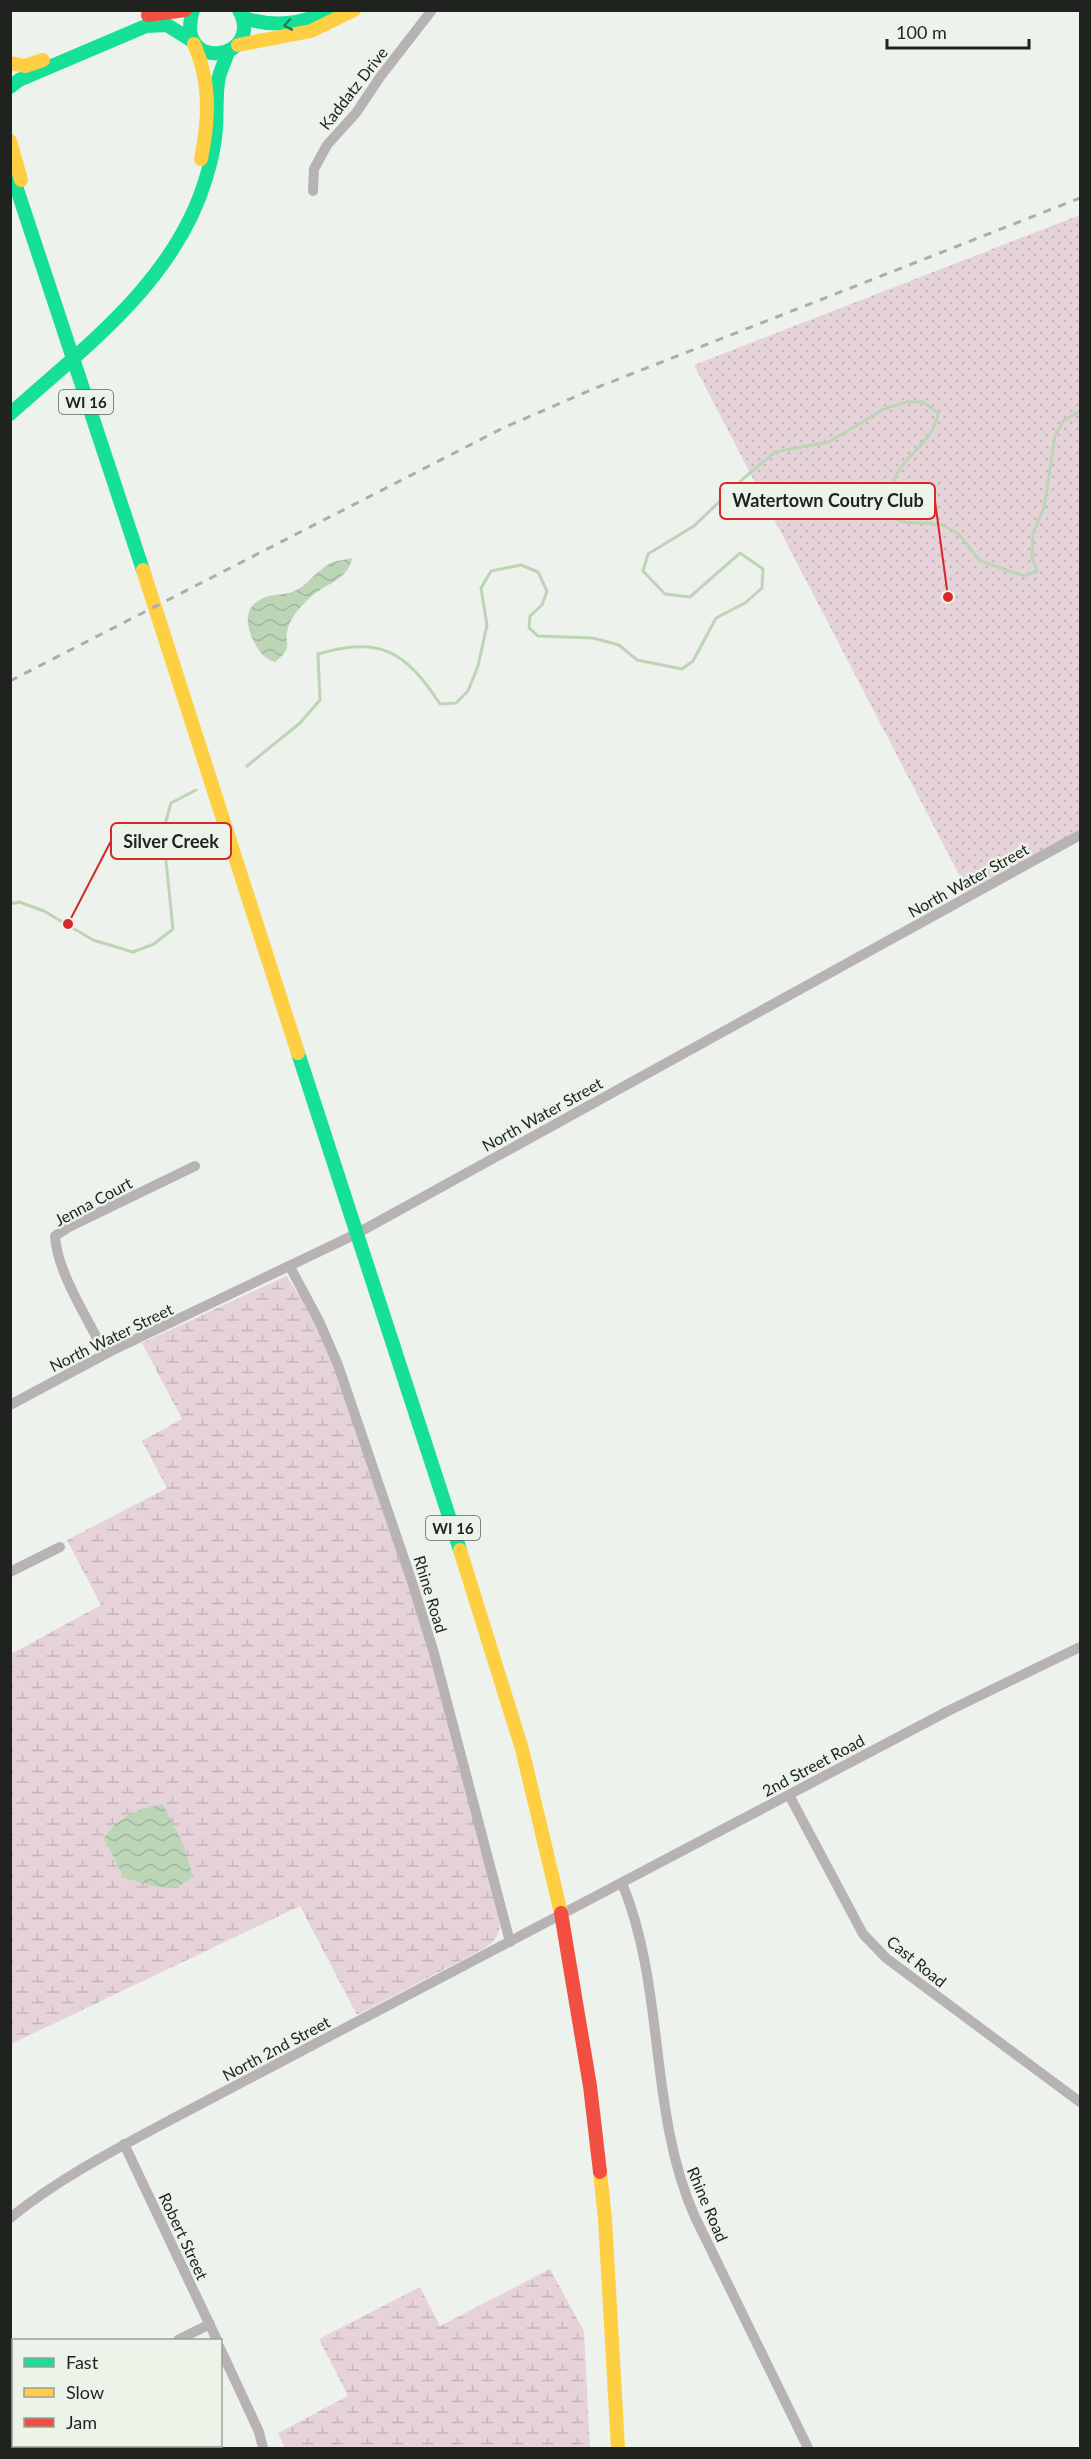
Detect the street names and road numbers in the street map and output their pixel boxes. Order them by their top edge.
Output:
street label: Kaddatz Drive [315,43,391,133]
road number: WI 16 [59,390,113,414]
street label: North Water Street [904,839,1032,921]
street label: North Water Street [478,1073,606,1155]
street label: Jenna Court [51,1173,135,1229]
street label: North Water Street [46,1299,176,1375]
road number: WI 16 [426,1516,480,1540]
street label: Rhine Road [410,1553,452,1635]
street label: 2nd Street Road [759,1730,867,1800]
street label: Cast Road [883,1931,951,1991]
street label: North 2nd Street [219,2012,333,2084]
street label: Rhine Road [684,2164,732,2244]
street label: Robert Street [156,2189,213,2283]

